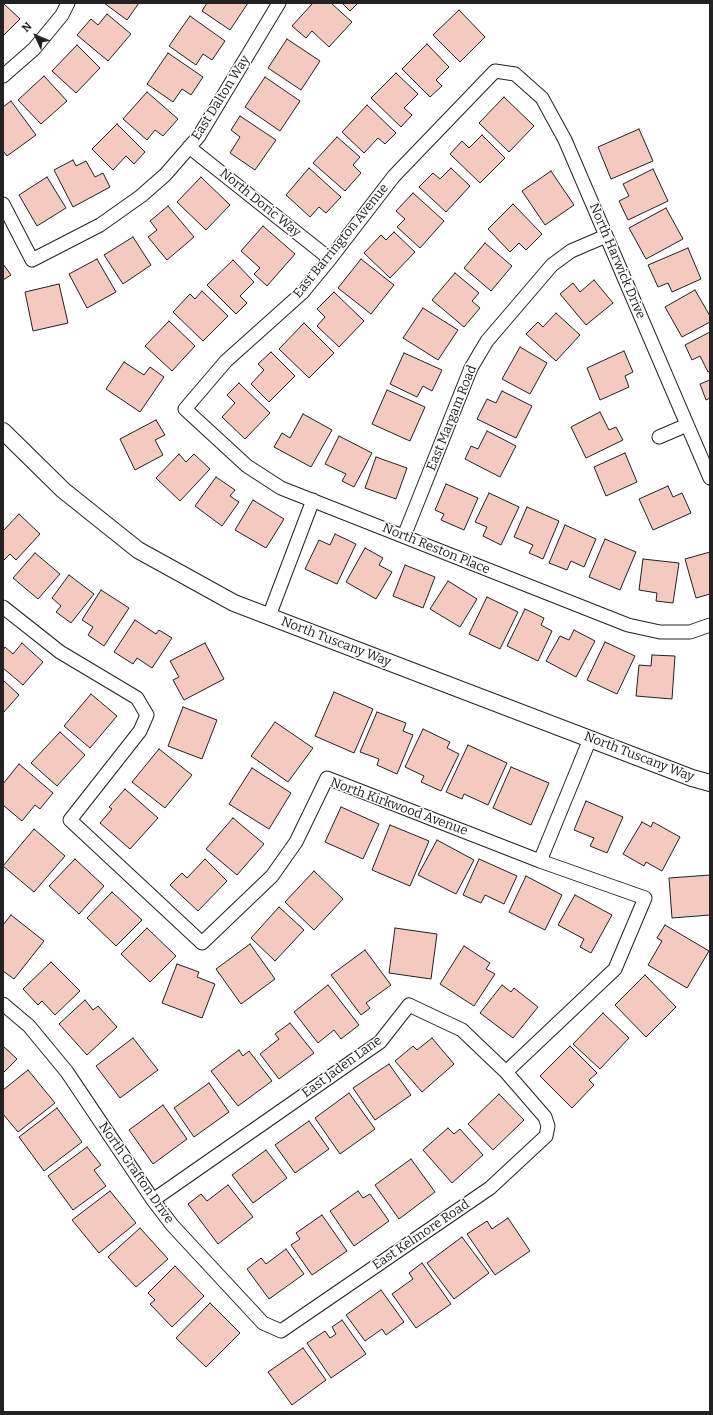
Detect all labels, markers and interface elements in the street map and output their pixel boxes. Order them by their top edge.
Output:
north arrow [16,16,56,56]
text: N [19,20,35,35]
street label: East Dalton Way [189,53,253,143]
street label: North Doric Way [216,166,304,240]
street label: East Barrington Avenue [290,181,392,301]
street label: North Harwick Drive [586,201,648,321]
street label: East Margam Road [424,363,480,473]
street label: North Reston Place [380,520,492,578]
street label: North Tuscany Way [279,614,393,670]
street label: North Tuscany Way [582,729,696,785]
street label: North Kirkwood Avenue [328,775,470,839]
street label: East Jaden Lane [299,1033,385,1101]
street label: North Grafton Drive [95,1119,177,1227]
street label: East Kelmore Road [370,1197,472,1273]

